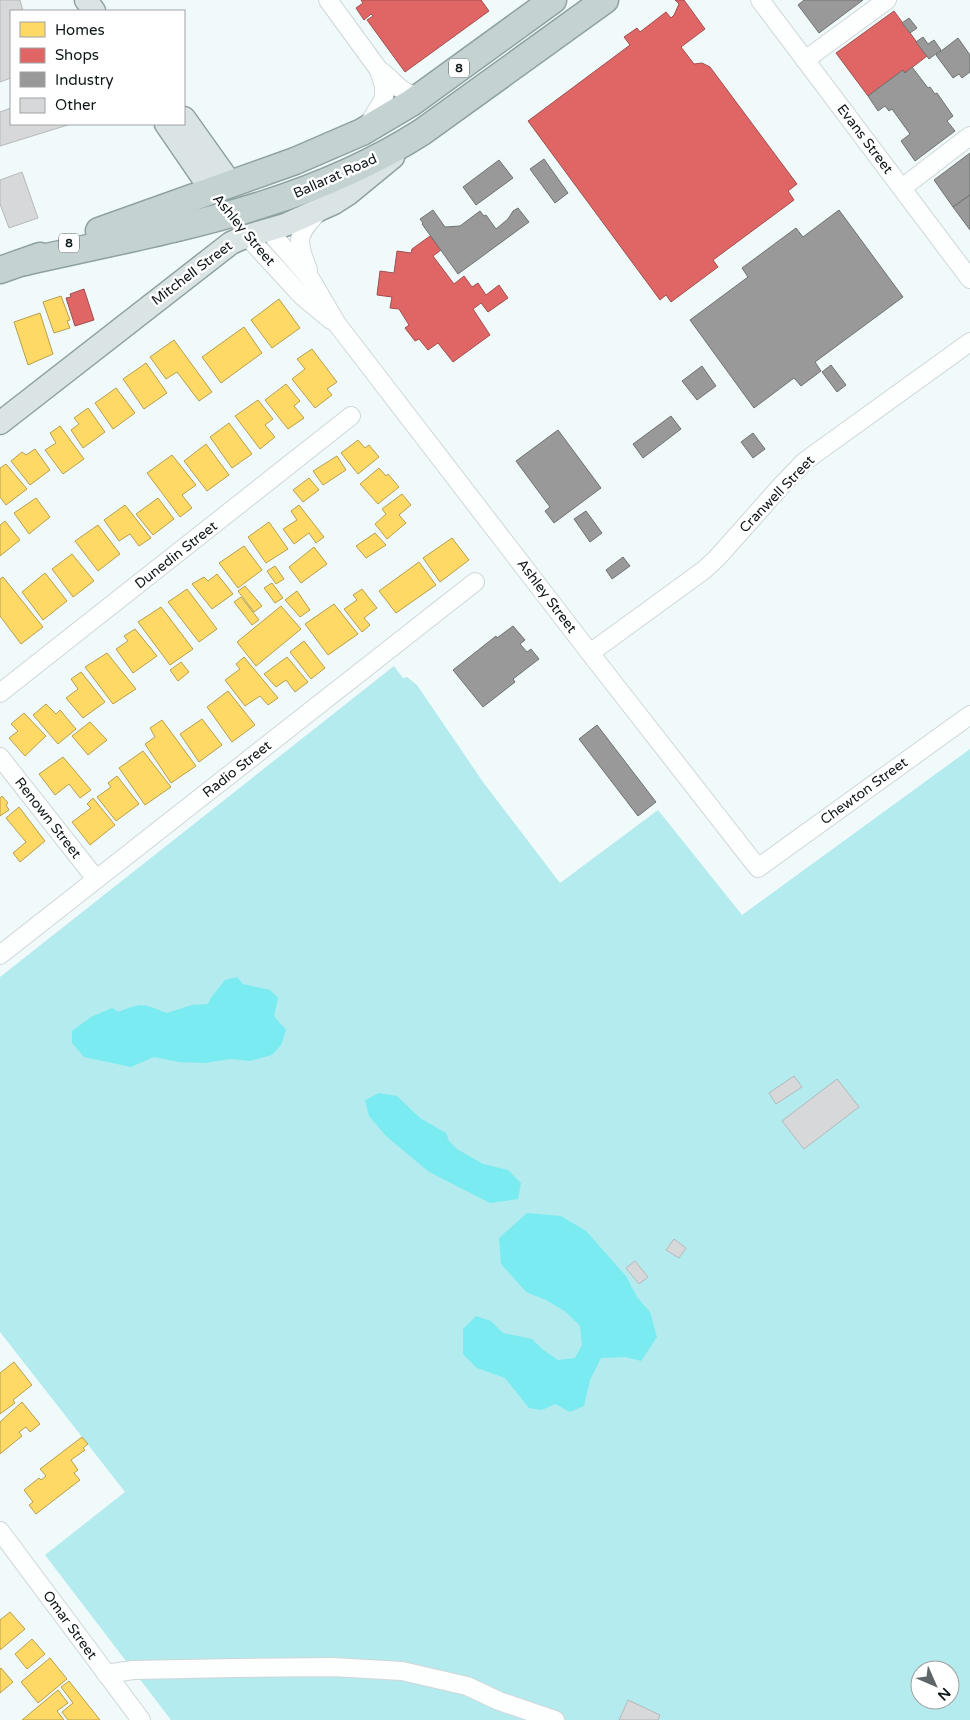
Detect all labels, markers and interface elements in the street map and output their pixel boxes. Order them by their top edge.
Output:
legend [10,10,185,125]
text: Homes [55,21,105,39]
text: Shops [55,46,99,64]
road number: 8 [449,58,469,78]
text: Industry [55,71,114,89]
text: Other [55,96,97,114]
street label: Evans Street [833,101,897,178]
street label: Ballarat Road [291,150,379,202]
street label: Ashley Street [209,191,279,270]
road number: 8 [59,234,79,252]
street label: Mitchell Street [148,237,236,309]
street label: Cranwell Street [736,451,819,536]
street label: Dunedin Street [131,517,221,592]
street label: Ashley Street [514,556,581,637]
street label: Radio Street [199,737,275,801]
street label: Chewton Street [817,753,911,828]
street label: Renown Street [11,774,85,862]
street label: Omar Street [39,1587,101,1663]
north arrow [910,1660,960,1710]
text: N [934,1684,954,1704]

